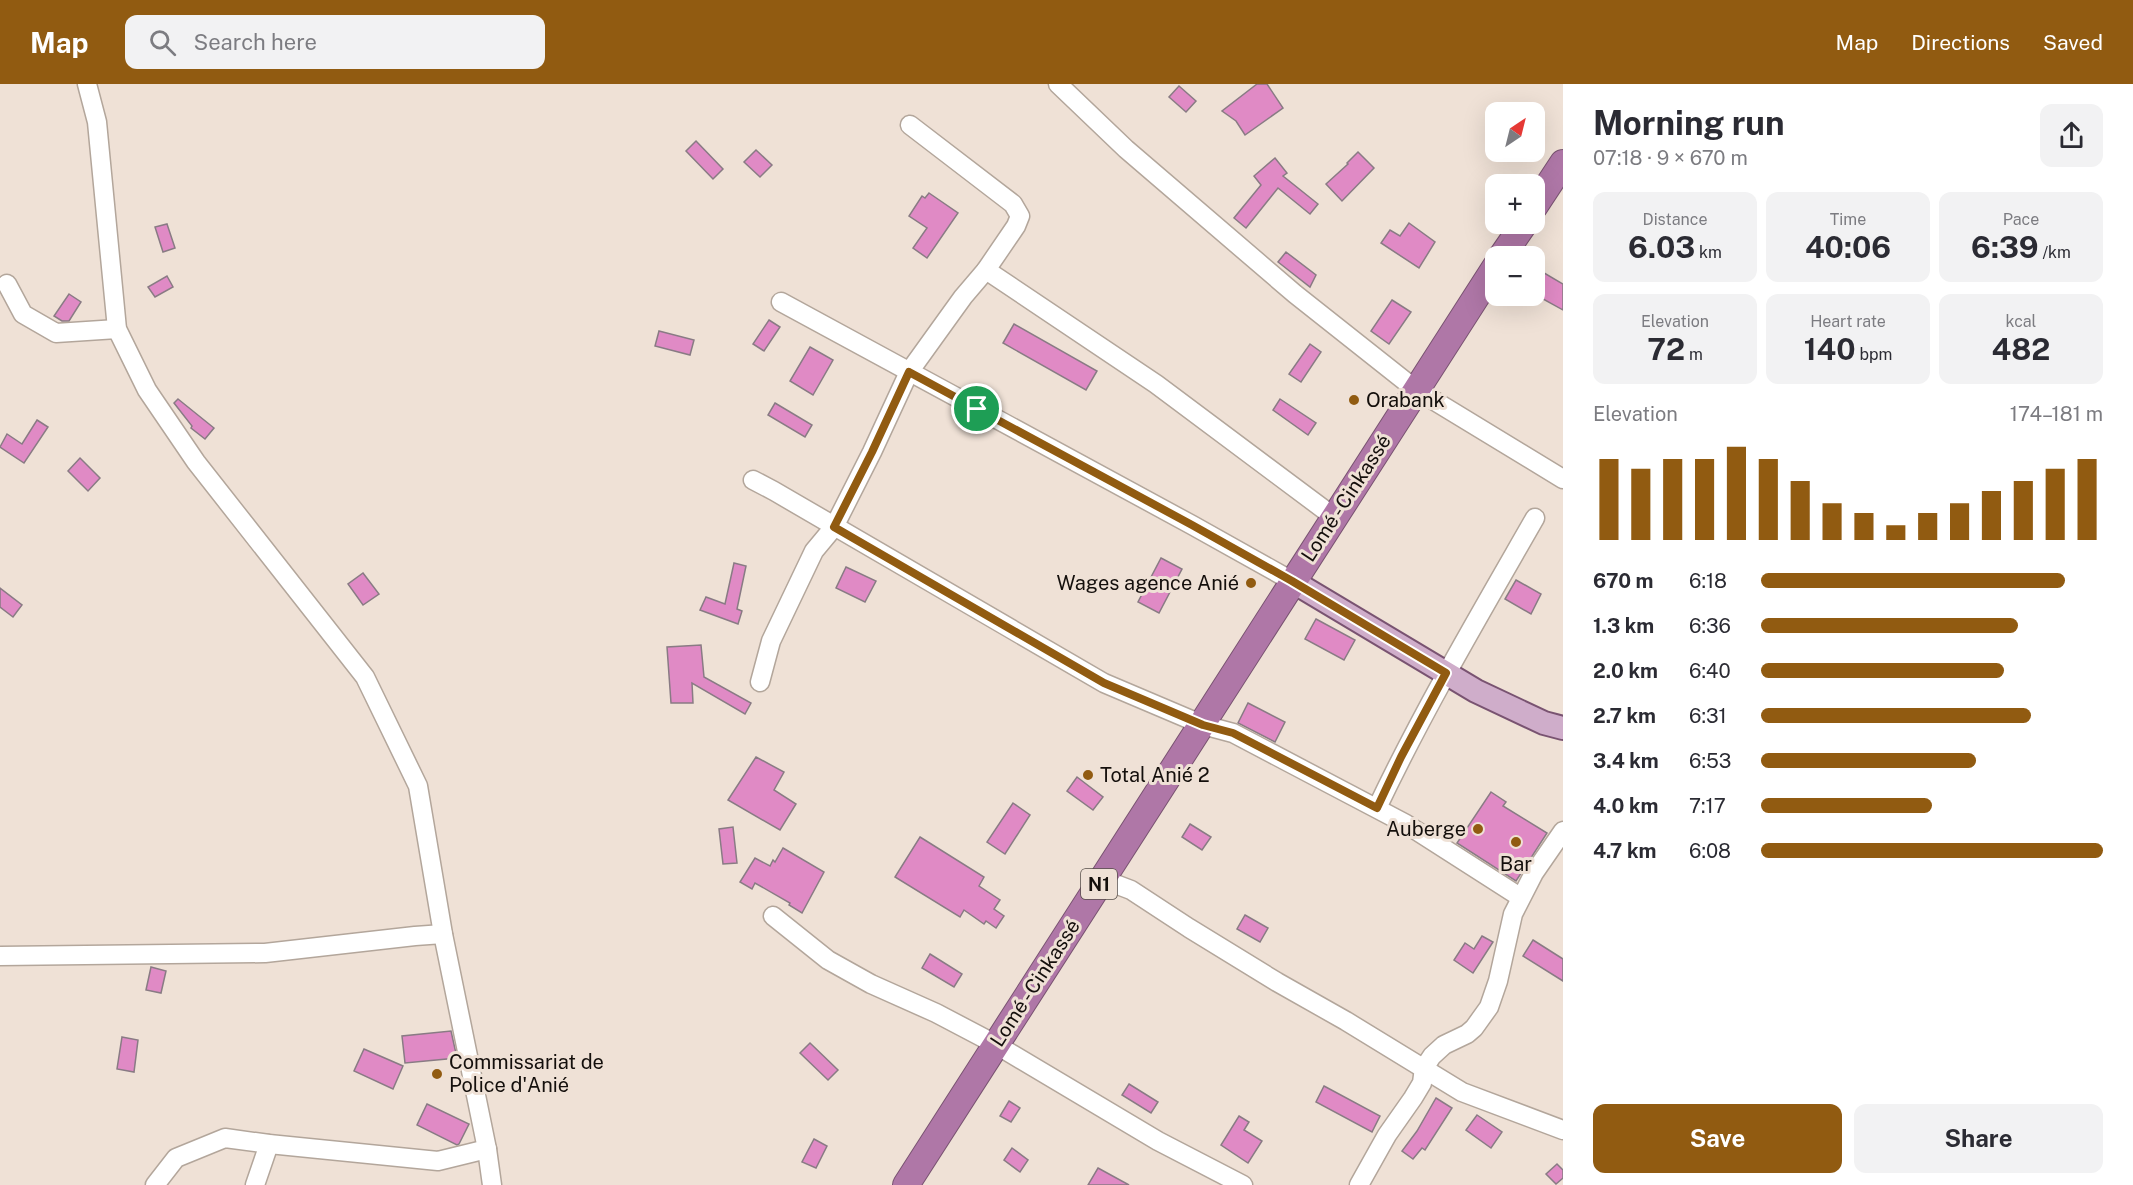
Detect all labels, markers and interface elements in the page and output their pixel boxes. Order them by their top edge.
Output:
search box [125,15,545,69]
text: Map [30,26,89,59]
icon: search [146,26,179,59]
text: Search here [194,29,317,55]
text: Map [1836,30,1878,55]
text: Directions [1911,30,2010,55]
text: Saved [2043,30,2103,55]
north arrow [1485,102,1545,162]
map controls [1485,102,1545,306]
text: Morning run [1593,104,1785,142]
button: share [2040,104,2103,167]
text: 07:18 · 9 × 670 m [1593,146,1748,170]
button: + [1485,174,1545,234]
text: Distance [1643,210,1707,229]
text: Time [1830,210,1866,229]
text: Pace [2003,210,2039,229]
text: 6.03 [1628,229,1695,265]
text: 40:06 [1805,229,1891,265]
text: 6:39 [1971,229,2039,265]
text: km [1695,243,1722,262]
text: /km [2039,243,2071,262]
button: − [1485,246,1545,306]
text: Elevation [1641,312,1709,331]
text: Heart rate [1810,312,1886,331]
text: kcal [2006,312,2036,331]
text: 72 [1647,331,1685,367]
text: 140 [1804,331,1856,367]
text: 482 [1992,331,2050,367]
text: m [1685,345,1703,364]
text: bpm [1856,345,1892,364]
pin [951,383,1002,434]
place label: Orabank [1366,388,1445,412]
icon: arrive [960,392,993,425]
marker: Orabank [1347,393,1361,407]
text: Elevation [1593,402,1678,426]
text: 174–181 m [2010,402,2103,426]
street label: Lomé - Cinkassé [1296,430,1396,566]
text: 670 m [1593,569,1654,593]
text: 6:18 [1689,569,1727,593]
place label: Wages agence Anié [1057,571,1239,595]
marker: Wages agence Anié [1244,576,1258,590]
text: 1.3 km [1593,614,1654,638]
text: 6:36 [1689,614,1731,638]
text: 2.0 km [1593,659,1658,683]
text: 6:40 [1689,659,1731,683]
text: 2.7 km [1593,704,1656,728]
text: 6:31 [1689,704,1727,728]
text: 3.4 km [1593,749,1659,773]
text: 6:53 [1689,749,1731,773]
place label: Total Anié 2 [1100,763,1210,787]
marker: Total Anié 2 [1081,768,1095,782]
text: 4.0 km [1593,794,1658,818]
text: 7:17 [1689,794,1726,818]
place label: Auberge [1386,817,1466,841]
marker: Auberge [1471,822,1485,836]
marker: Bar [1509,835,1523,849]
text: 4.7 km [1593,839,1656,863]
text: 6:08 [1689,839,1731,863]
place label: Bar [1500,852,1532,876]
road number: N1 [1081,869,1117,899]
street label: Lomé - Cinkassé [985,915,1085,1051]
place label: Commissariat de Police d'Anié [449,1050,604,1097]
marker: Commissariat de Police d'Anié [430,1067,444,1081]
button: Save [1593,1104,1842,1173]
button: Share [1854,1104,2103,1173]

